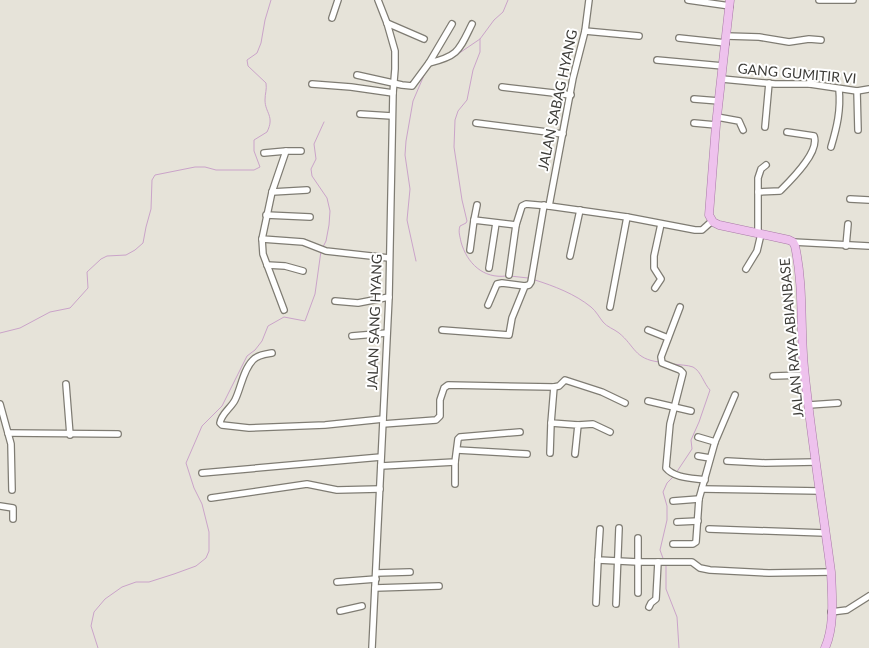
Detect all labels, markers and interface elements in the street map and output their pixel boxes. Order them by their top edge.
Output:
street label: JALAN SABAG HYANG [534,28,580,172]
street label: GANG GUMITIR VI [737,59,857,87]
street label: JALAN SANG HYANG [363,254,385,390]
street label: JALAN RAYA ABIANBASE [776,258,806,418]

